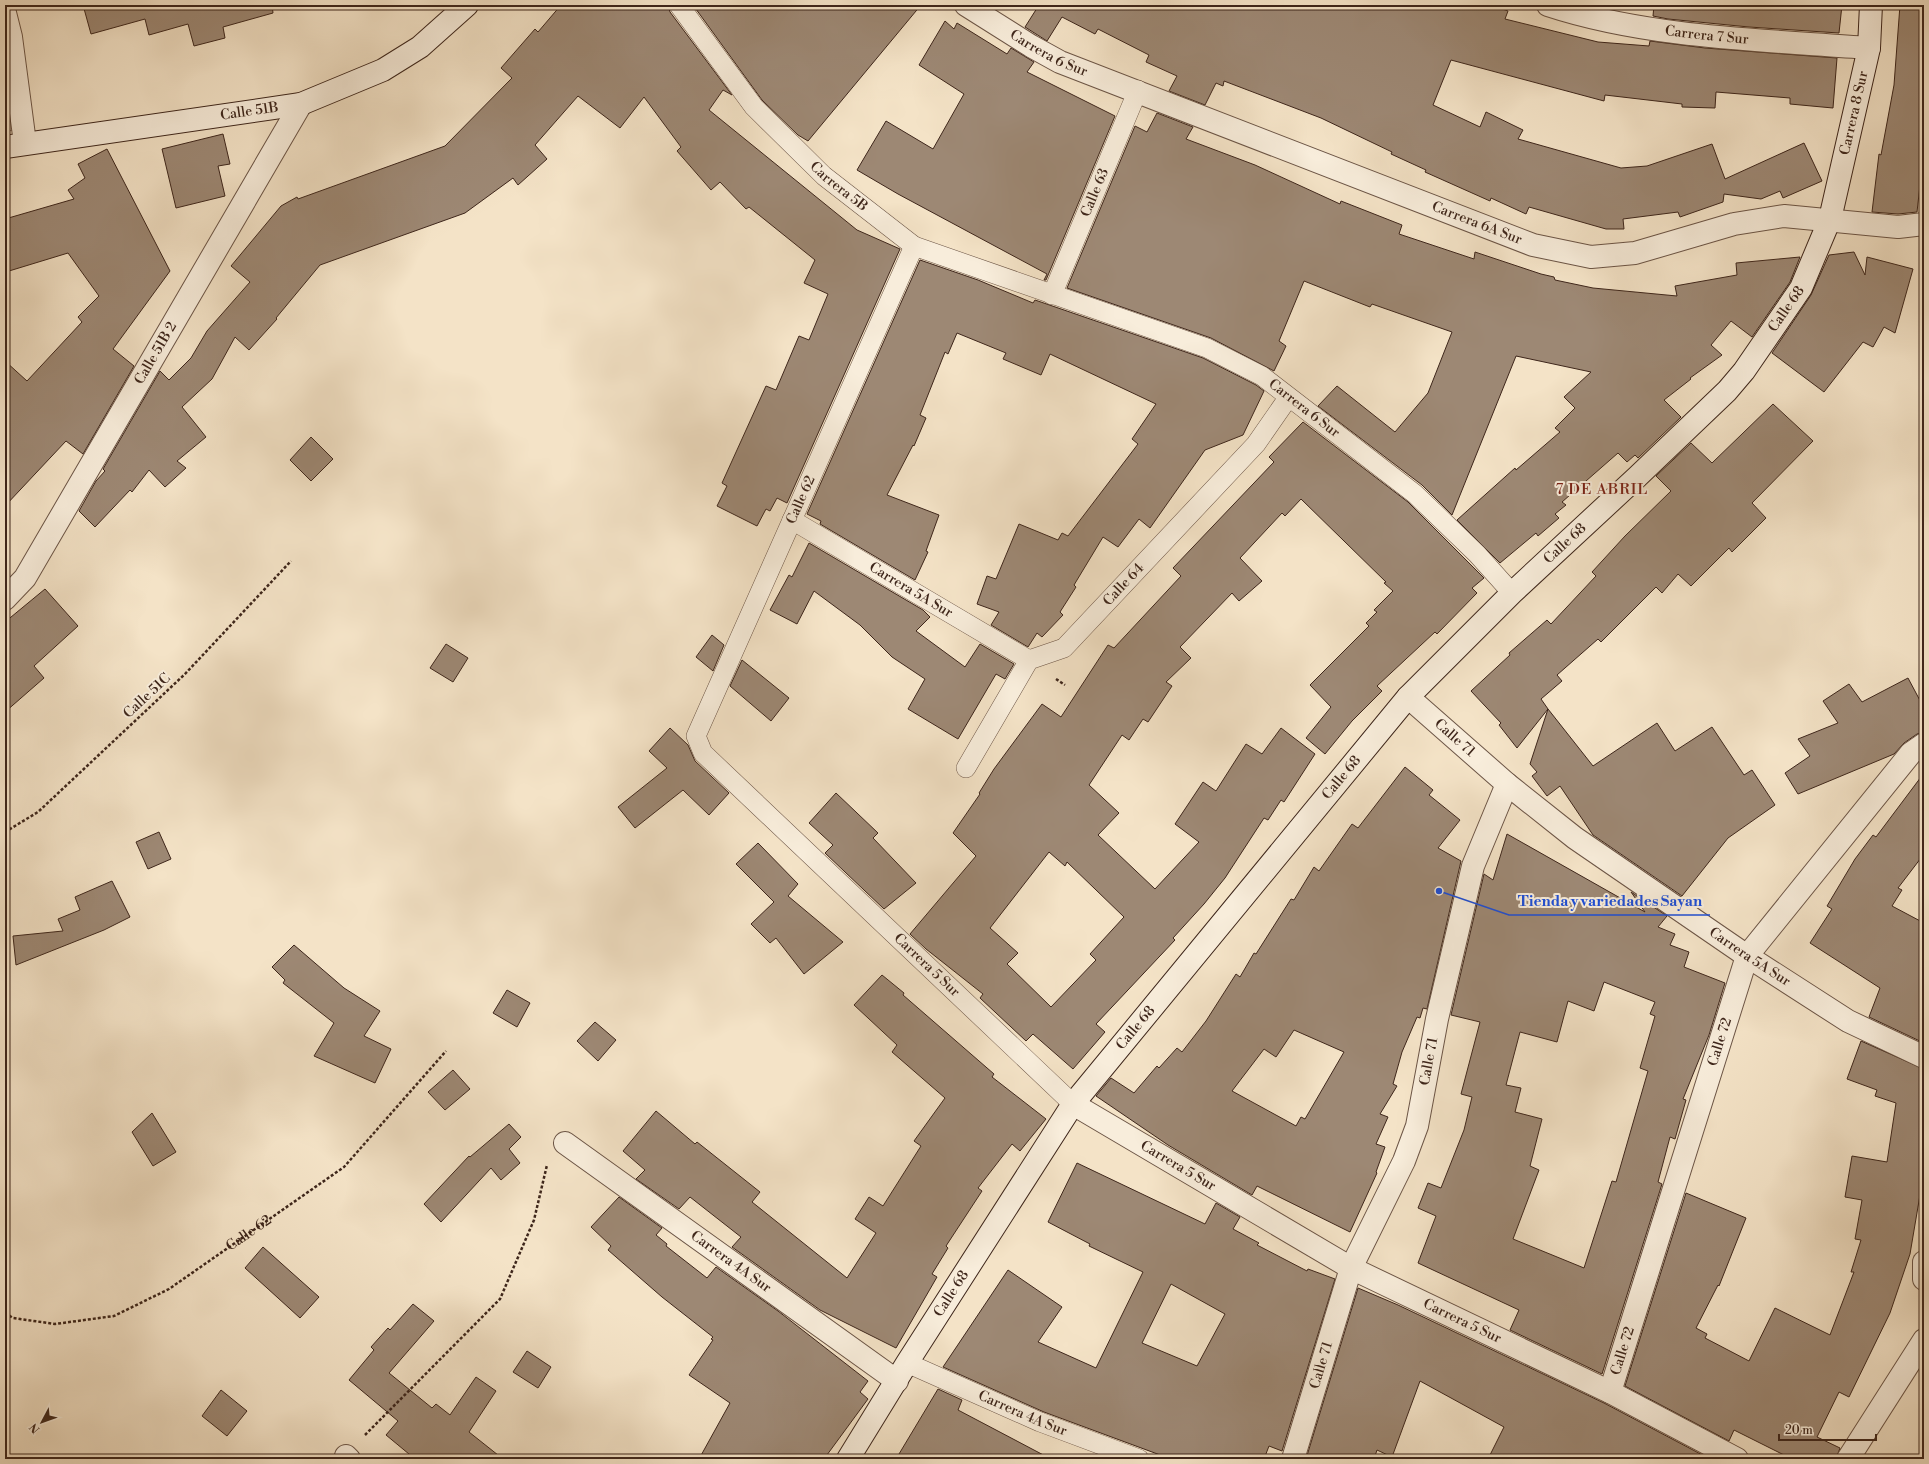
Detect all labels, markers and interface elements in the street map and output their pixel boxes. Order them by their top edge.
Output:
street label: Carrera 7 Sur [1664,22,1749,49]
street label: Carrera 6 Sur [1006,26,1090,81]
street label: Carrera 8 Sur [1836,69,1872,157]
street label: Calle 51B [219,98,280,125]
street label: Carrera 5B [806,158,871,216]
street label: Calle 63 [1077,165,1113,220]
street label: Carrera 6A Sur [1429,198,1525,249]
street label: Calle 68 [1764,282,1809,336]
street label: Calle 51B 2 [131,319,181,388]
street label: Carrera 6 Sur [1265,375,1343,442]
street label: Calle 62 [782,473,820,527]
district label: 7 DE ABRIL [1556,480,1648,499]
street label: Calle 68 [1540,519,1590,568]
street label: Carrera 5A Sur [866,558,956,622]
street label: Calle 64 [1099,560,1148,610]
street label: Calle 51C [120,670,174,722]
street label: Calle 71 [1430,715,1479,761]
street label: Calle 68 [1318,752,1365,803]
callout: Tienda y variedades Sayan [1509,888,1710,915]
text: Tienda y variedades Sayan [1518,892,1703,911]
street label: Carrera 5A Sur [1705,923,1794,991]
street label: Carrera 5 Sur [890,929,964,1001]
street label: Calle 68 [1112,1002,1159,1054]
street label: Calle 72 [1704,1015,1736,1068]
street label: Calle 71 [1416,1036,1442,1087]
street label: Carrera 5 Sur [1137,1137,1219,1195]
street label: Calle 62 [223,1211,275,1255]
street label: Carrera 4A Sur [687,1227,775,1297]
street label: Calle 68 [930,1267,973,1320]
street label: Carrera 5 Sur [1420,1295,1504,1348]
street label: Calle 72 [1607,1324,1639,1377]
street label: Calle 71 [1306,1339,1337,1391]
street label: Carrera 4A Sur [975,1387,1069,1440]
north arrow [22,1402,62,1442]
scale bar [1779,1416,1876,1442]
text: N [27,1420,43,1436]
text: 20 m [1785,1423,1813,1438]

